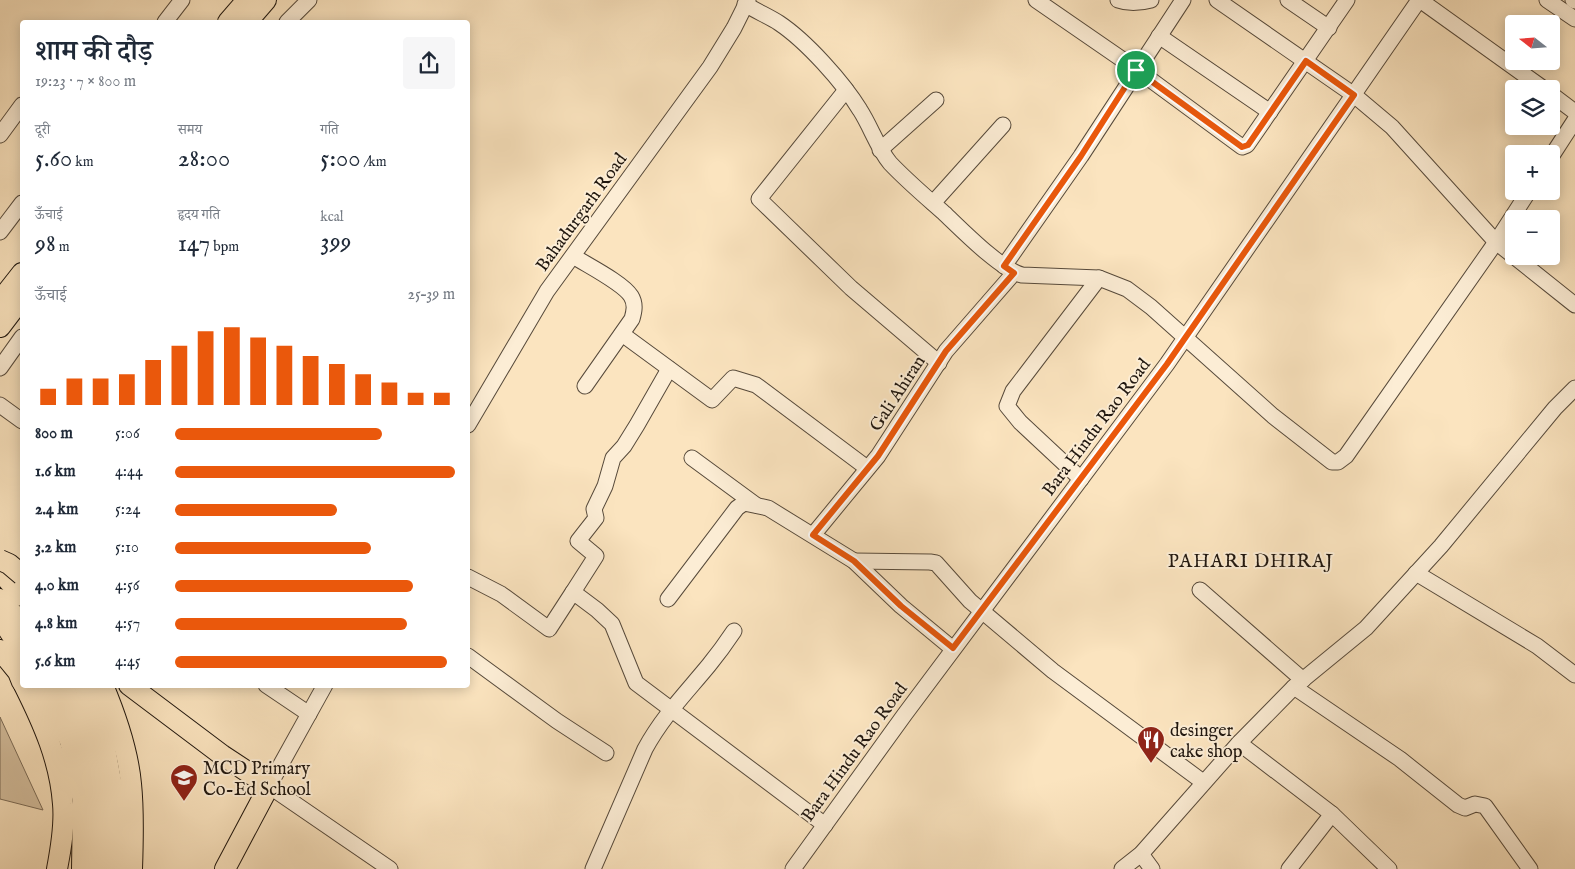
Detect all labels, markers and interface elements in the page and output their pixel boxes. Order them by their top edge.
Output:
north arrow [1505,15,1560,70]
map controls [1505,15,1560,265]
text: शाम की दौड़ [35,35,153,70]
button: share [403,37,455,89]
pin [1115,49,1157,91]
icon: arrive [1122,56,1150,84]
text: 19:23 · 7 × 800 m [35,72,136,92]
button: layers [1505,80,1560,135]
text: दूरी [35,121,50,139]
text: समय [178,121,202,139]
text: गति [320,121,339,139]
text: 5.60 [35,143,72,175]
text: 28:00 [178,143,230,175]
text: 5:00 [320,143,361,175]
button: + [1505,145,1560,200]
street label: Bahadurgarh Road [532,149,633,277]
text: km [72,153,94,171]
text: /km [361,153,387,171]
text: ऊँचाई [35,206,63,224]
text: हृदय गति [178,206,220,224]
text: kcal [320,208,344,226]
button: − [1505,210,1560,265]
text: 399 [320,226,352,258]
text: 98 [35,228,56,260]
text: 147 [178,228,210,260]
text: m [56,238,70,256]
text: bpm [210,238,239,256]
text: 25–39 m [408,285,455,305]
text: ऊँचाई [35,286,67,306]
street label: Gali Ahiran [865,351,932,436]
street label: Bara Hindu Rao Road [1038,354,1157,501]
text: 800 m [35,424,73,444]
text: 5:06 [115,424,140,444]
text: 1.6 km [35,462,76,482]
text: 4:44 [115,462,143,482]
text: 2.4 km [35,500,78,520]
text: 5:24 [115,500,140,520]
text: 3.2 km [35,538,76,558]
text: 5:10 [115,538,139,558]
district label: PAHARI DHIRAJ [1168,550,1334,574]
text: 4.0 km [35,576,79,596]
text: 4:56 [115,576,140,596]
text: 4.8 km [35,614,77,634]
text: 4:57 [115,614,140,634]
text: 5.6 km [35,652,75,672]
text: 4:45 [115,652,141,672]
street label: Bara Hindu Rao Road [797,678,914,827]
place label: desinger cake shop [1170,720,1243,764]
restaurant icon: desinger cake shop [1136,725,1166,764]
place label: MCD Primary Co-Ed School [203,758,311,802]
school or university icon: MCD Primary Co-Ed School [169,763,199,802]

